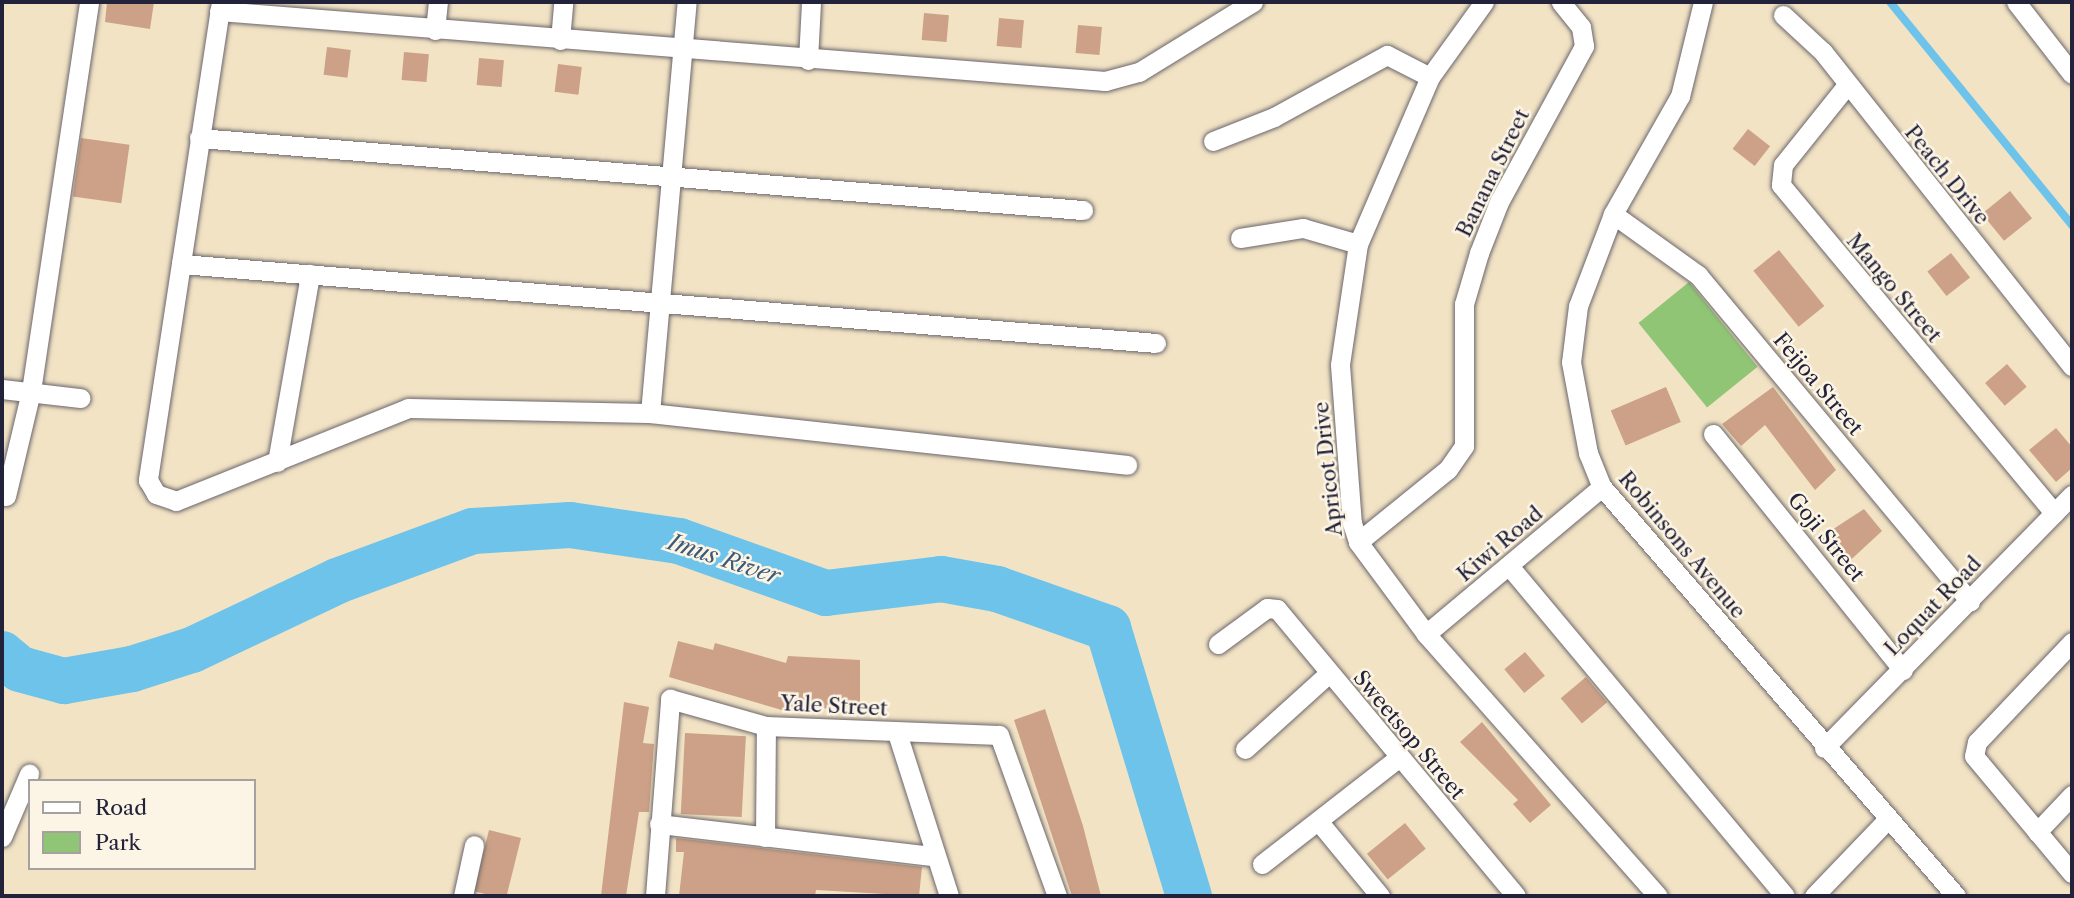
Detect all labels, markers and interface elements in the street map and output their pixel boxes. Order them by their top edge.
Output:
street label: Banana Street [1451,105,1535,241]
street label: Peach Drive [1899,120,1995,230]
street label: Mango Street [1841,228,1947,348]
street label: Feijoa Street [1768,328,1868,440]
street label: Apricot Drive [1308,400,1348,538]
street label: Robinsons Avenue [1613,466,1751,624]
street label: Goji Street [1782,487,1870,587]
street label: Kiwi Road [1452,501,1548,587]
water label: Imus River [664,528,784,590]
street label: Loquat Road [1879,551,1987,661]
street label: Sweetsop Street [1348,666,1470,804]
street label: Yale Street [780,691,888,721]
legend [28,779,256,870]
text: Road [95,795,147,820]
text: Park [95,830,141,855]

